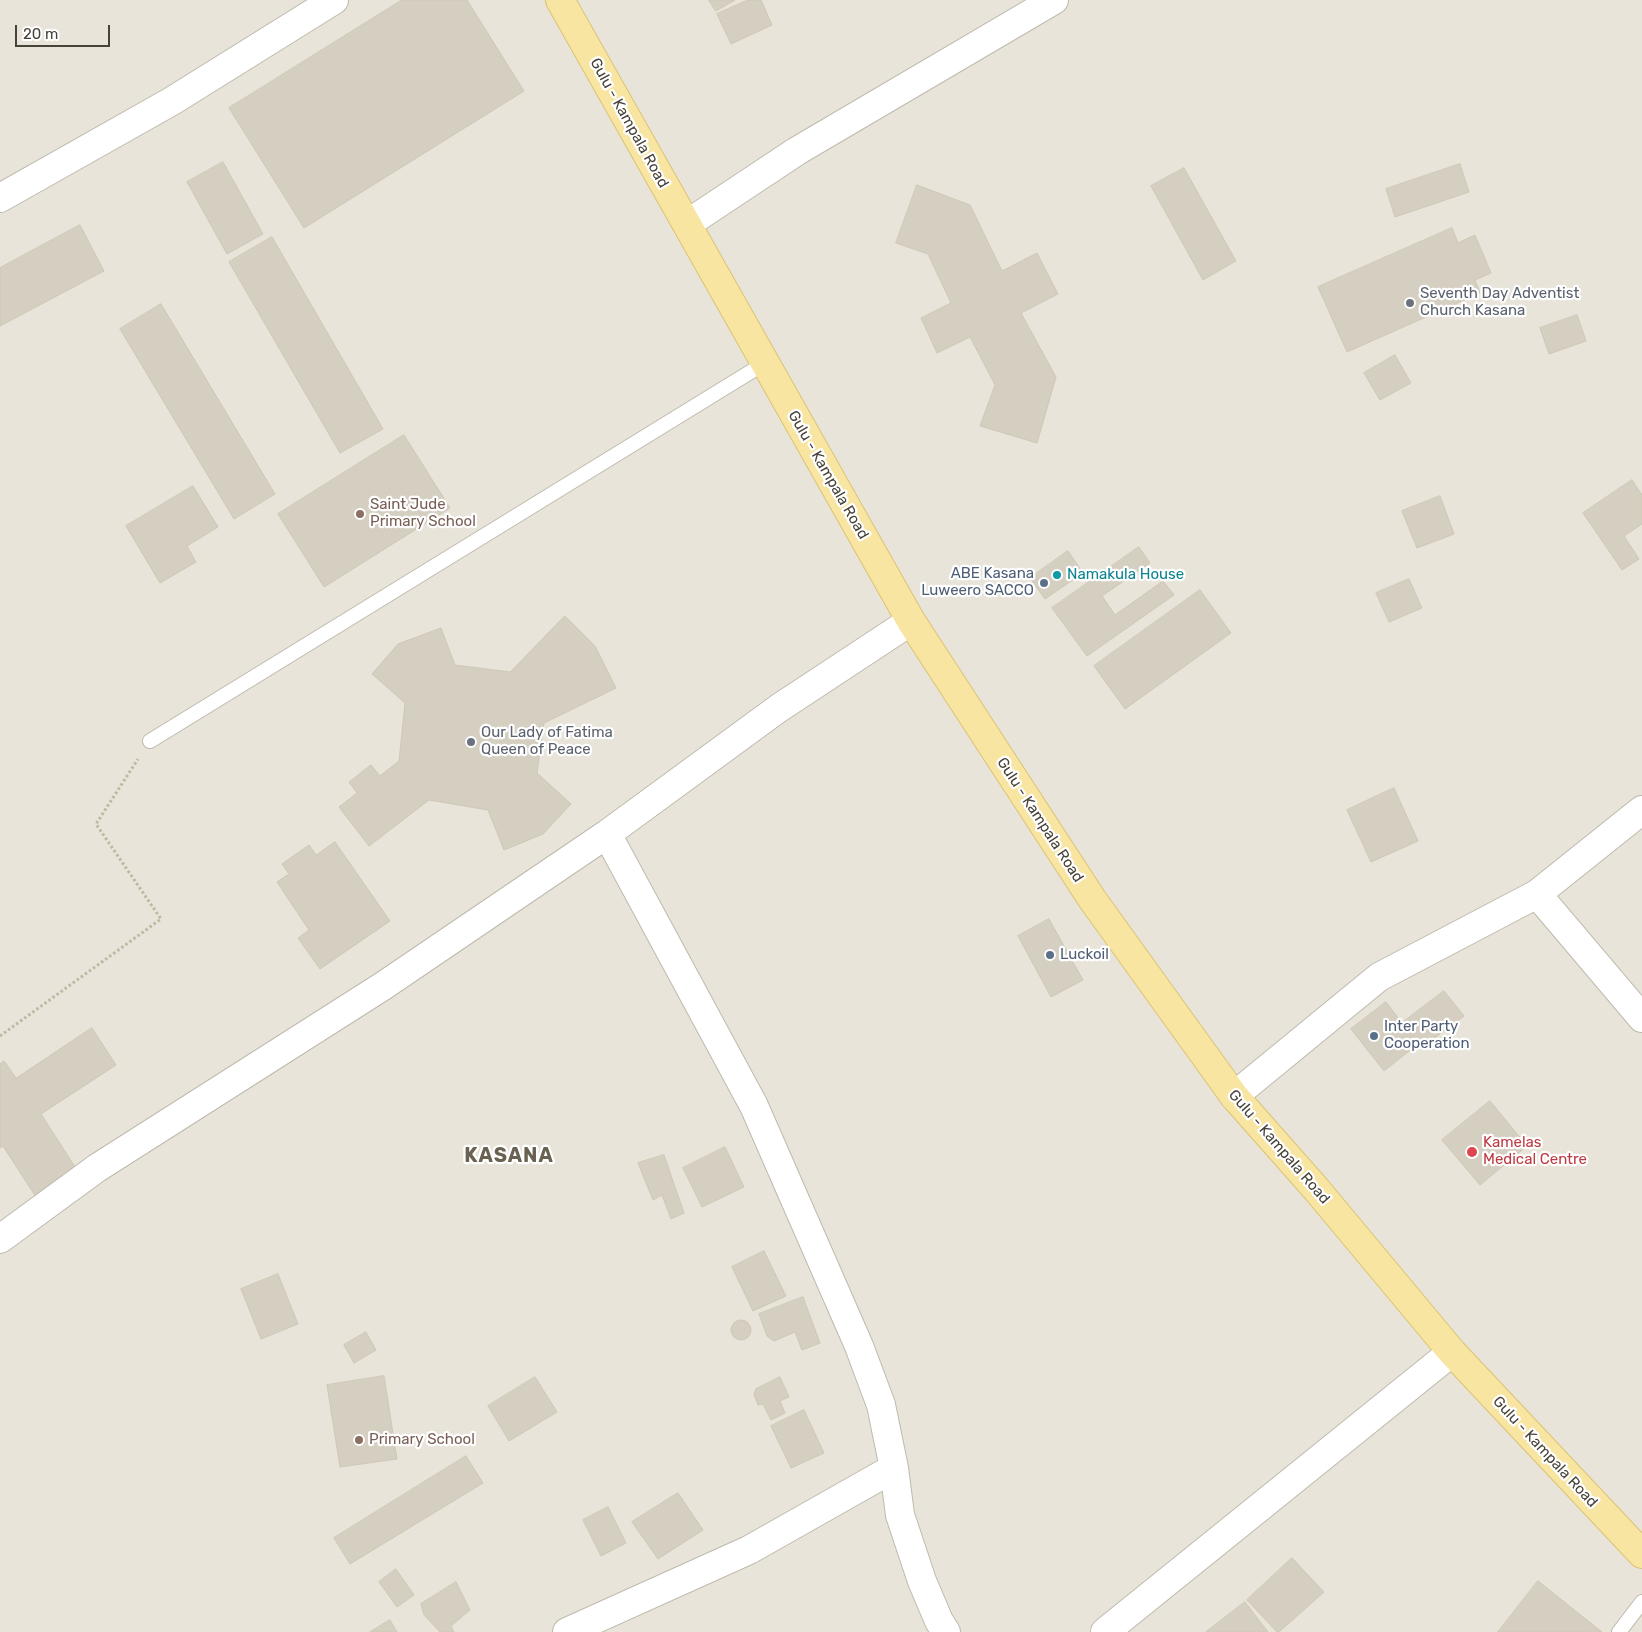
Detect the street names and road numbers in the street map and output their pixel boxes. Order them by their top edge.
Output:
street label: Gulu - Kampala Road [586,55,672,191]
street label: Gulu - Kampala Road [784,408,872,542]
street label: Gulu - Kampala Road [993,754,1087,886]
street label: Gulu - Kampala Road [1225,1086,1333,1208]
street label: Gulu - Kampala Road [1489,1393,1601,1511]

